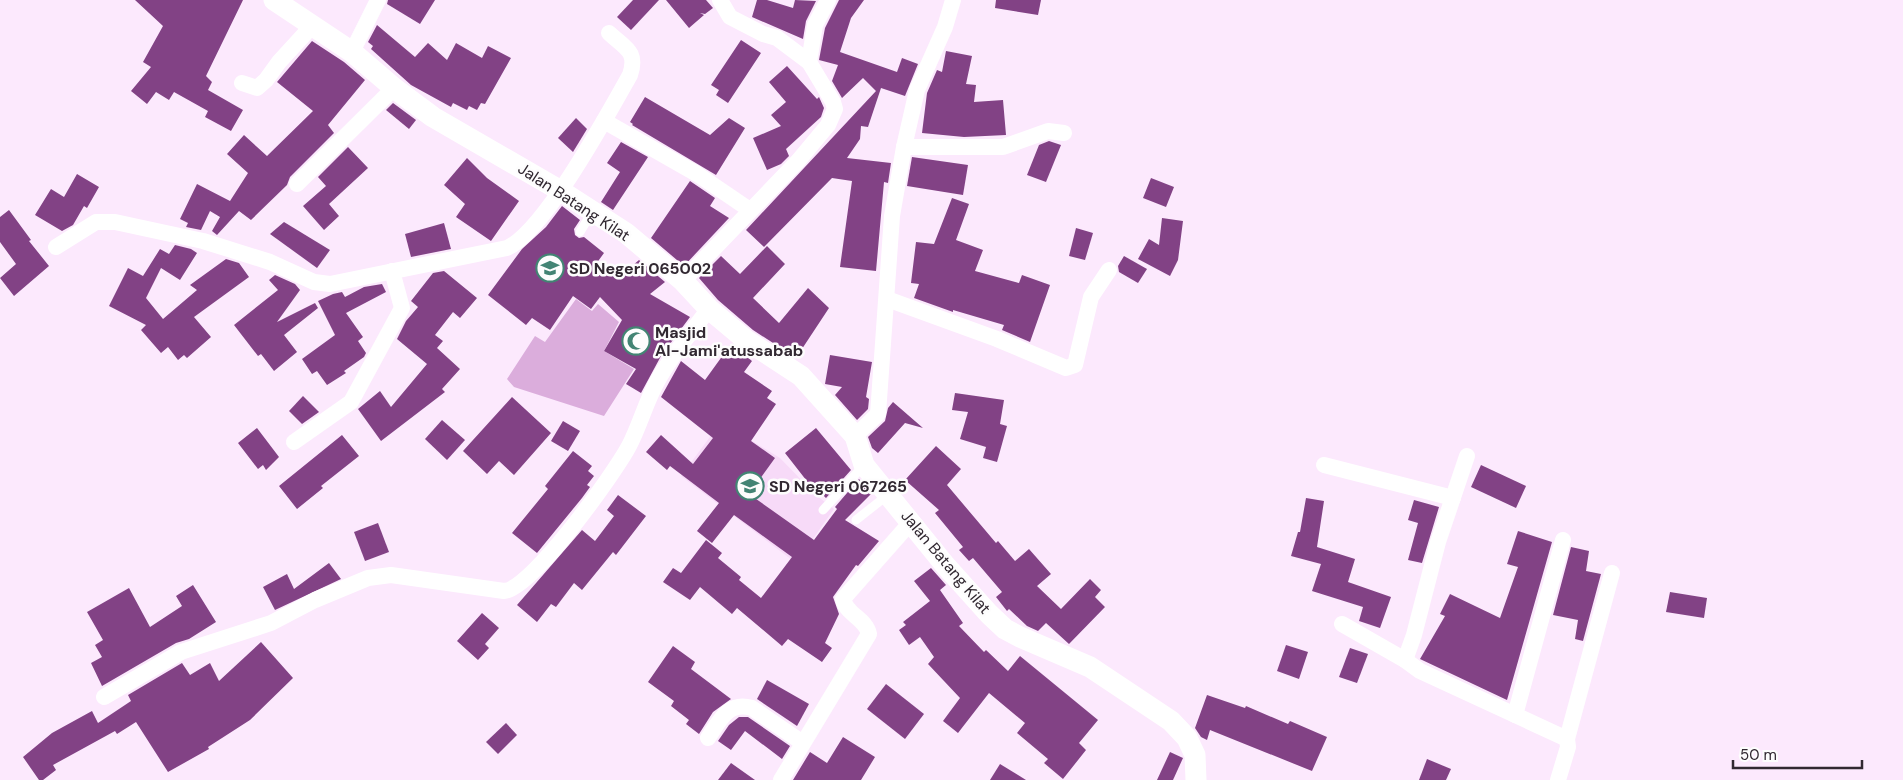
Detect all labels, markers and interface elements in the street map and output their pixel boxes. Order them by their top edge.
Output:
street label: Jalan Batang Kilat [514,158,634,246]
school or university icon: SD Negeri 065002 [535,253,565,283]
place label: SD Negeri 065002 [569,258,711,279]
place label: Masjid Al-Jami'atussabab [655,322,803,361]
mosque icon: Masjid Al-Jami'atussabab [621,326,651,356]
school or university icon: SD Negeri 067265 [735,471,765,501]
place label: SD Negeri 067265 [769,476,907,497]
street label: Jalan Batang Kilat [896,506,996,618]
scale bar [1733,738,1862,770]
text: 50 m [1740,745,1777,765]

